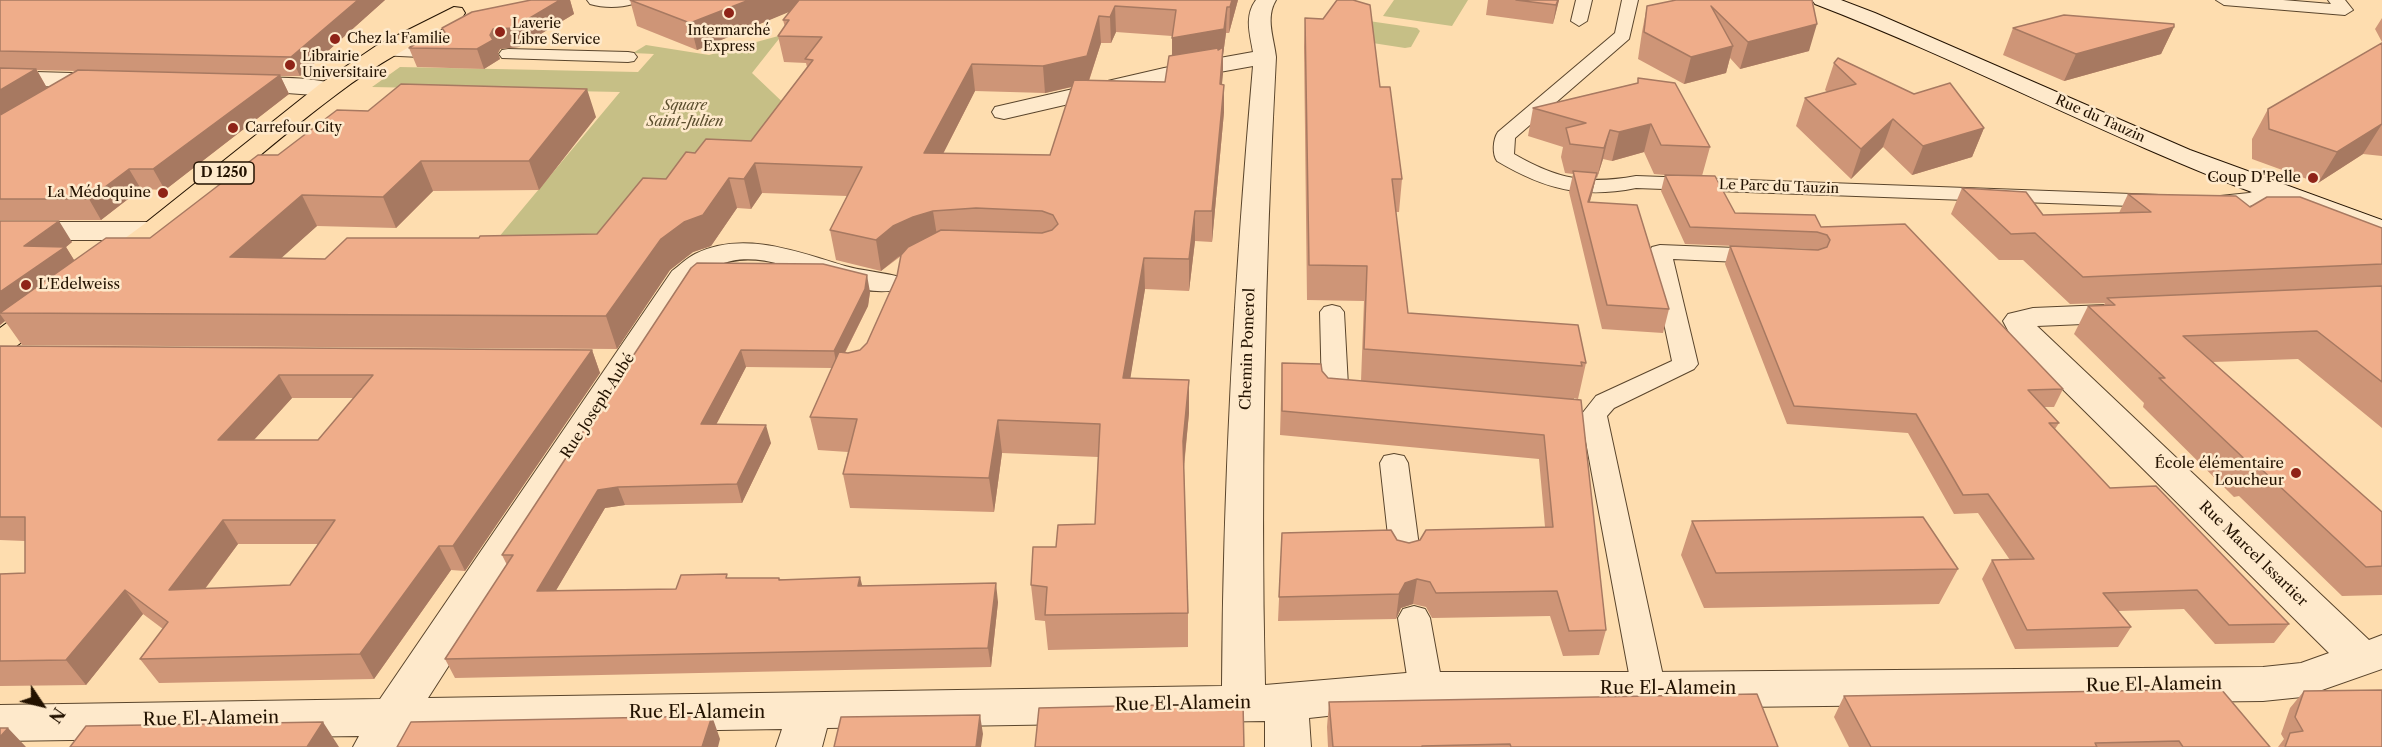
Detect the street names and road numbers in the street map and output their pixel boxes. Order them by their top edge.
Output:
street label: Rue du Tauzin [2052,92,2148,146]
road number: D 1250 [194,162,254,184]
street label: Le Parc du Tauzin [1719,177,1839,197]
street label: Chemin Pomerol [1237,288,1259,410]
street label: Rue Joseph Aubé [557,350,639,462]
street label: Rue Marcel Issartier [2195,498,2311,610]
street label: Rue El-Alamein [2086,673,2222,697]
street label: Rue El-Alamein [1600,678,1736,700]
street label: Rue El-Alamein [1115,692,1251,716]
street label: Rue El-Alamein [629,702,765,724]
street label: Rue El-Alamein [143,707,279,731]

